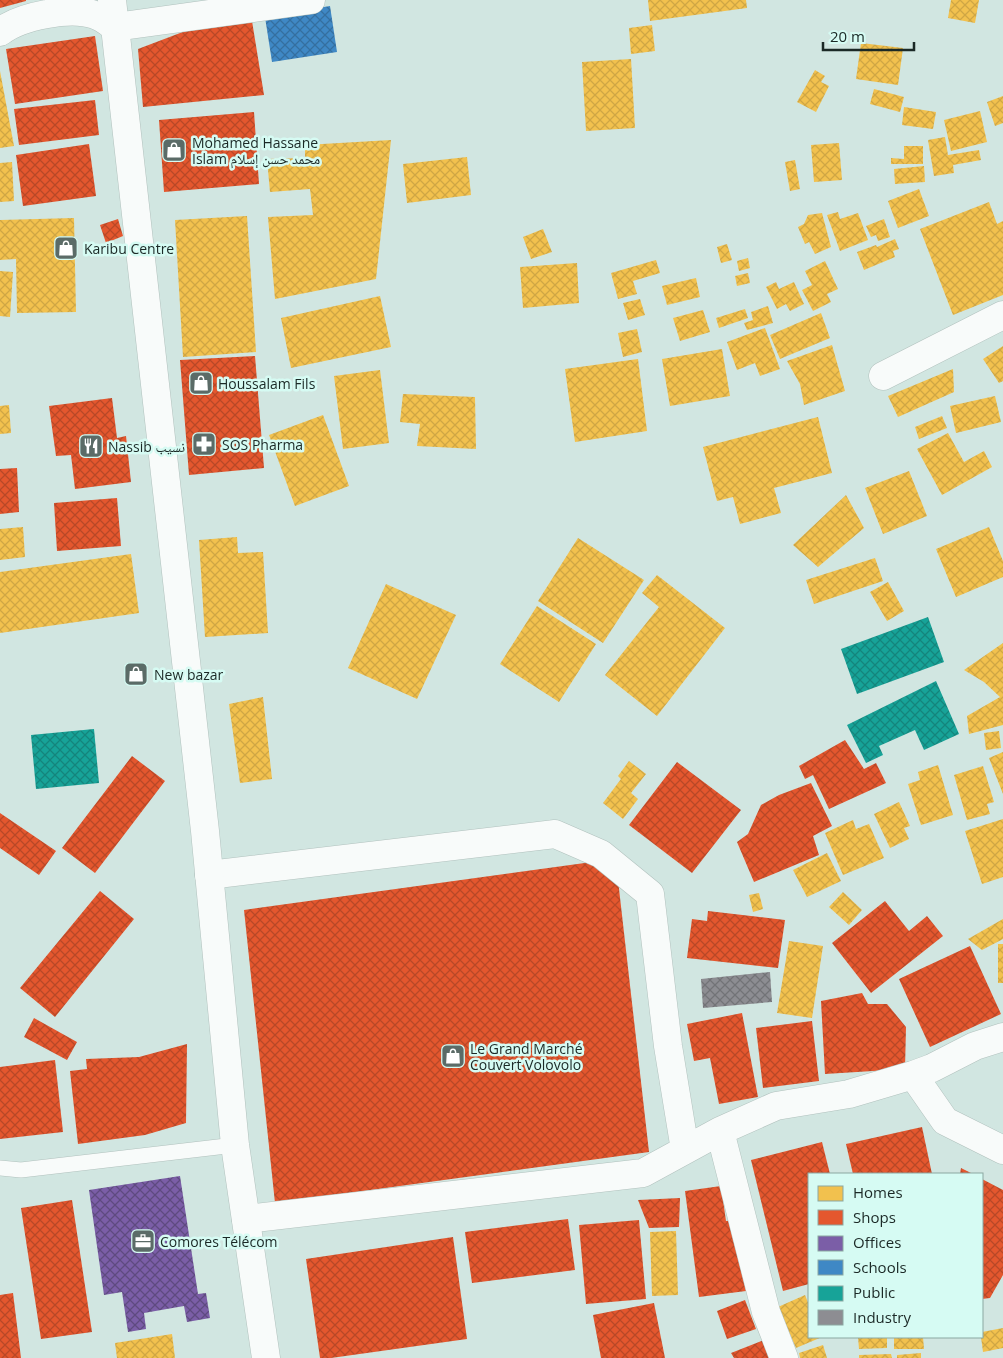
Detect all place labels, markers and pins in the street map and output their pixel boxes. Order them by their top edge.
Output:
place label: Mohamed Hassane Islam محمد حسن إسلام [192,133,320,169]
shop icon: Mohamed Hassane Islam محمد حسن إسلام [161,137,187,163]
shop icon: Karibu Centre [53,235,79,261]
place label: Karibu Centre [84,239,174,258]
shop icon: Houssalam Fils [188,370,214,396]
place label: Houssalam Fils [218,374,316,393]
pharmacy icon: SOS Pharma [191,431,217,457]
restaurant icon: Nassib نسيب [78,433,104,459]
place label: SOS Pharma [222,435,303,454]
place label: Nassib نسيب [108,437,185,456]
shop icon: New bazar [123,661,149,687]
place label: New bazar [154,665,224,684]
place label: Le Grand Marché Couvert Volovolo [470,1039,583,1074]
shop icon: Le Grand Marché Couvert Volovolo [440,1043,466,1069]
office icon: Comores Télécom [130,1228,156,1254]
place label: Comores Télécom [160,1232,278,1251]

